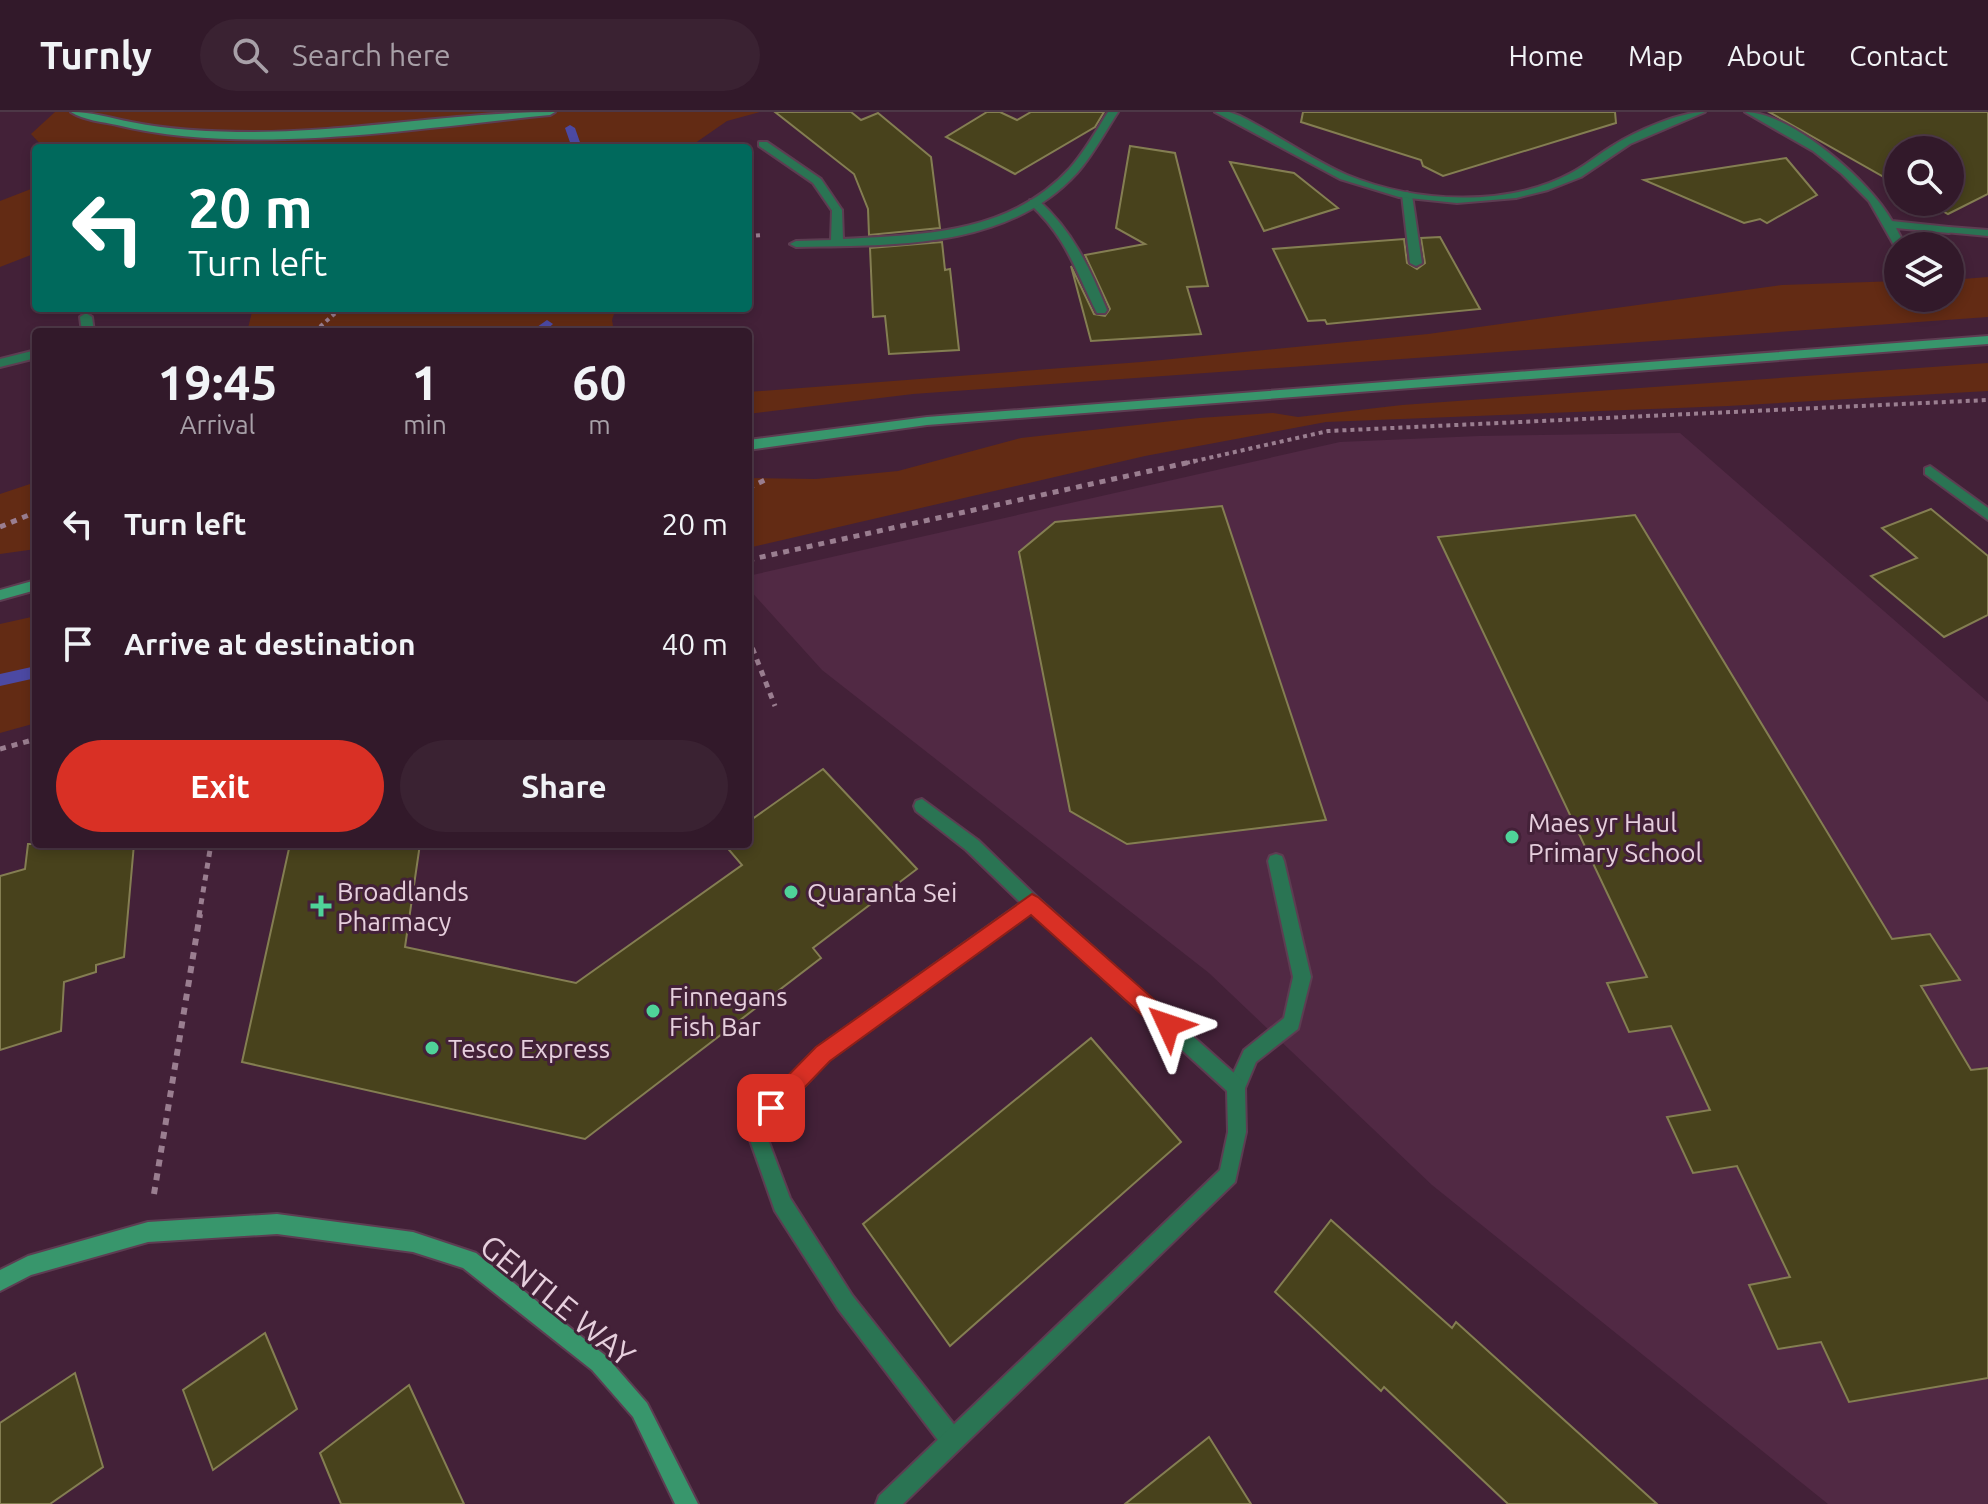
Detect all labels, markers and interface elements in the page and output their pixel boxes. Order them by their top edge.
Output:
search box [200,19,760,91]
icon: search [228,33,272,77]
text: Turnly [40,34,152,76]
text: Search here [292,38,451,72]
text: Home [1509,40,1584,71]
text: Map [1628,40,1683,71]
text: About [1727,40,1805,71]
text: Contact [1849,40,1948,71]
map controls [1884,136,1964,312]
button: search [1884,136,1964,216]
icon: left [56,176,160,280]
text: 20 m [188,176,313,239]
button: layers [1884,232,1964,312]
text: Turn left [188,242,327,283]
text: 19:45 [158,355,278,409]
text: 1 [411,355,439,409]
text: 60 [572,355,626,409]
text: Arrival [180,410,255,439]
text: min [403,410,447,439]
text: m [588,410,611,439]
icon: left [56,502,100,546]
text: Turn left [124,507,246,541]
text: 20 m [661,507,728,541]
icon: arrive [56,622,100,666]
text: Arrive at destination [124,627,416,661]
text: 40 m [661,627,728,661]
button: Exit [56,740,384,832]
button: Share [400,740,728,832]
place label: Maes yr Haul Primary School [1528,808,1702,867]
marker: Maes yr Haul Primary School [1503,828,1521,846]
place label: Broadlands Pharmacy [337,877,469,936]
place label: Quaranta Sei [807,878,957,907]
marker: Quaranta Sei [782,883,800,901]
marker: Broadlands Pharmacy [312,897,330,915]
place label: Finnegans Fish Bar [669,982,787,1041]
position arrow [1126,983,1210,1067]
marker: Finnegans Fish Bar [644,1002,662,1020]
place label: Tesco Express [448,1034,610,1063]
marker: Tesco Express [423,1039,441,1057]
pin [737,1074,805,1142]
icon: arrive [749,1086,793,1130]
street label: GENTLE WAY [474,1227,643,1373]

